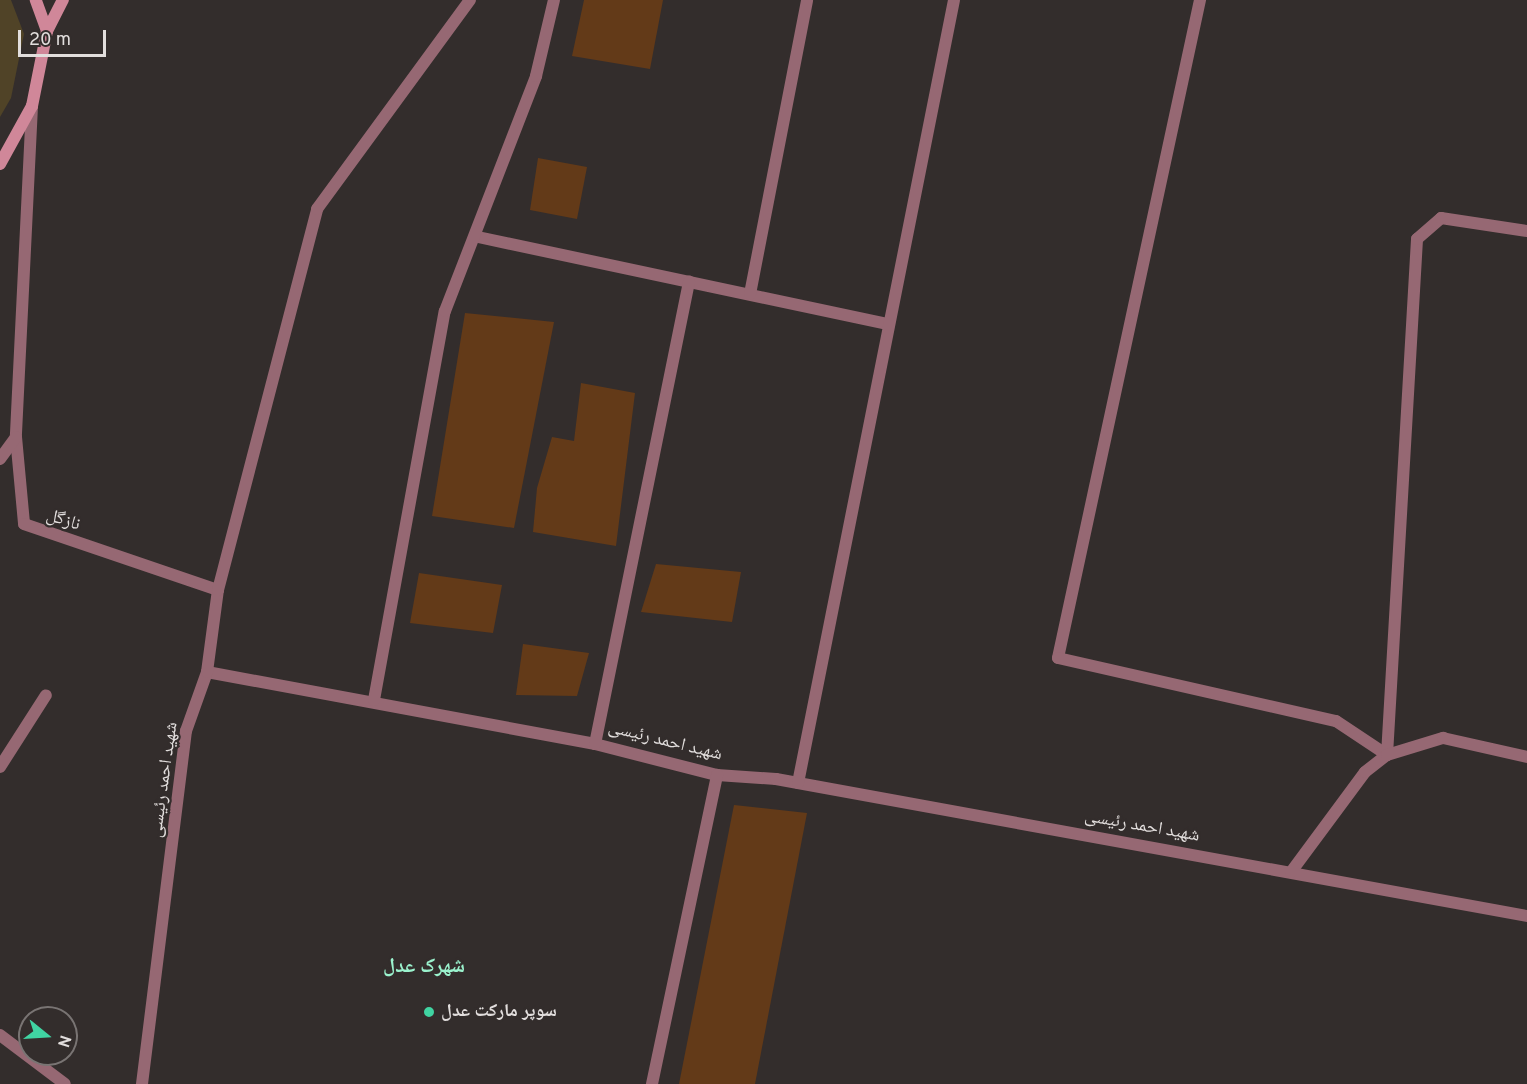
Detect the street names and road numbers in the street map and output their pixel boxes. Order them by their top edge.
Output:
street label: نازگل [43,505,83,537]
street label: شهید احمد رئیسی [606,717,724,767]
street label: شهید احمد رئیسی [146,721,184,839]
street label: شهید احمد رئیسی [1083,806,1201,848]

